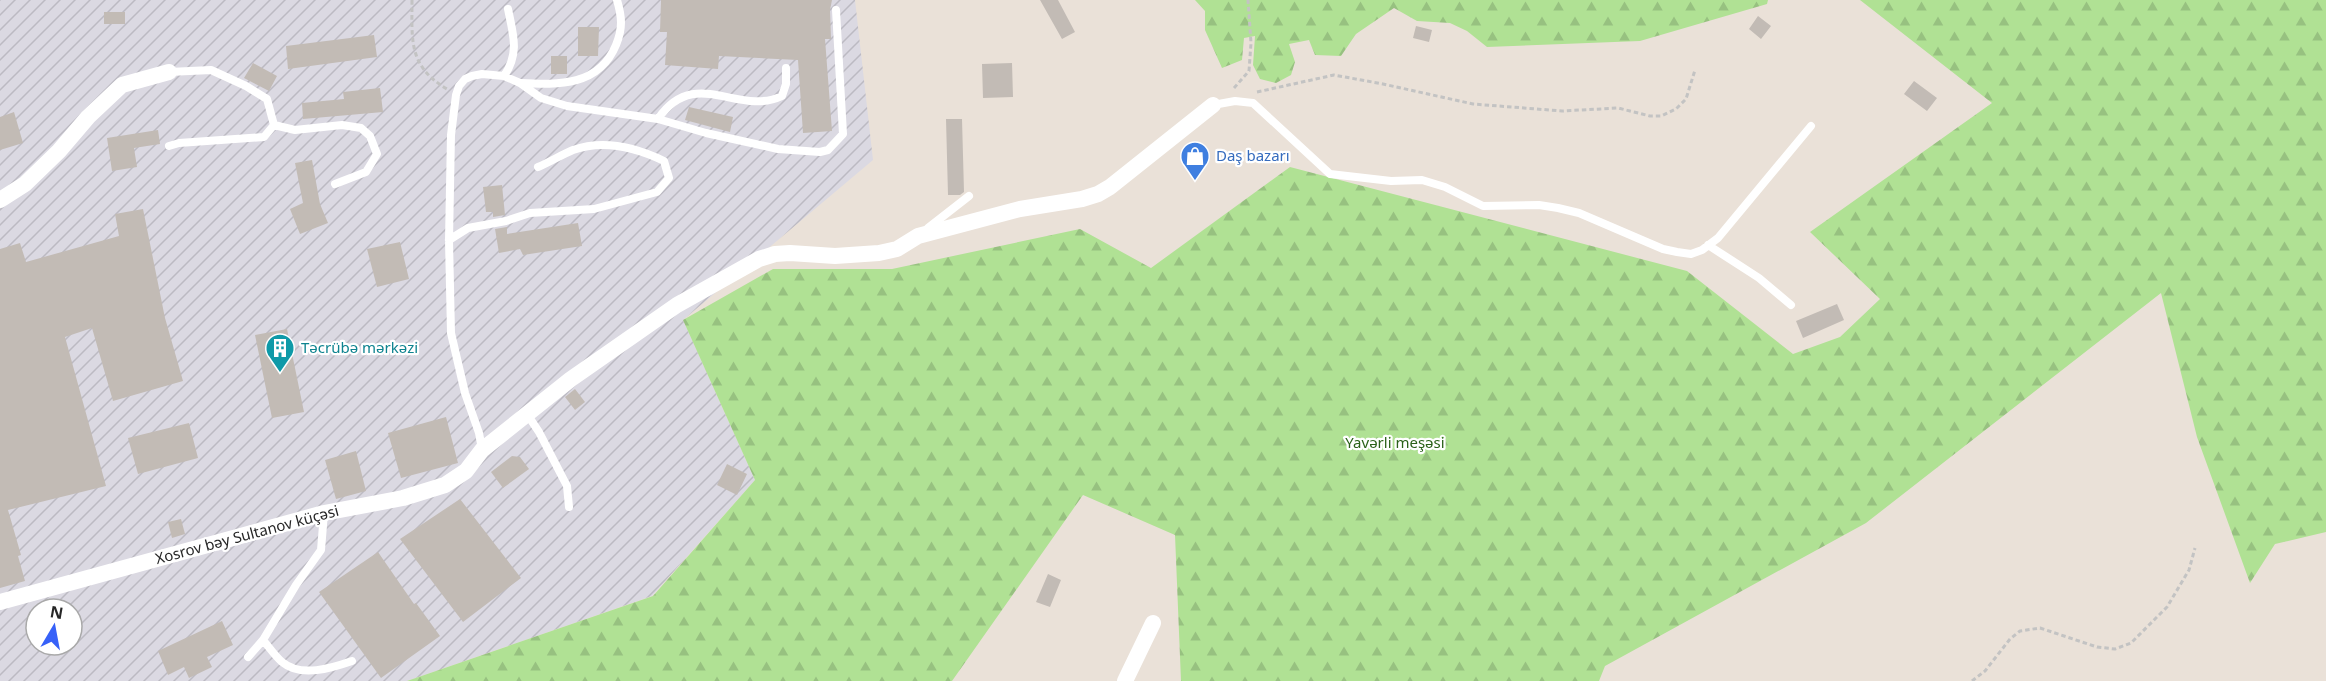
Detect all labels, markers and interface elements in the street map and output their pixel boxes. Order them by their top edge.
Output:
shop icon: Daş bazarı [1179,140,1211,182]
place label: Daş bazarı [1216,145,1290,165]
building icon: Təcrübə mərkəzi [264,332,296,374]
place label: Təcrübə mərkəzi [301,337,418,357]
park label: Yavərli meşəsi [1345,432,1445,452]
street label: Xosrov bəy Sultanov küçəsi [153,500,341,568]
north arrow [24,597,84,657]
text: N [48,600,65,624]

